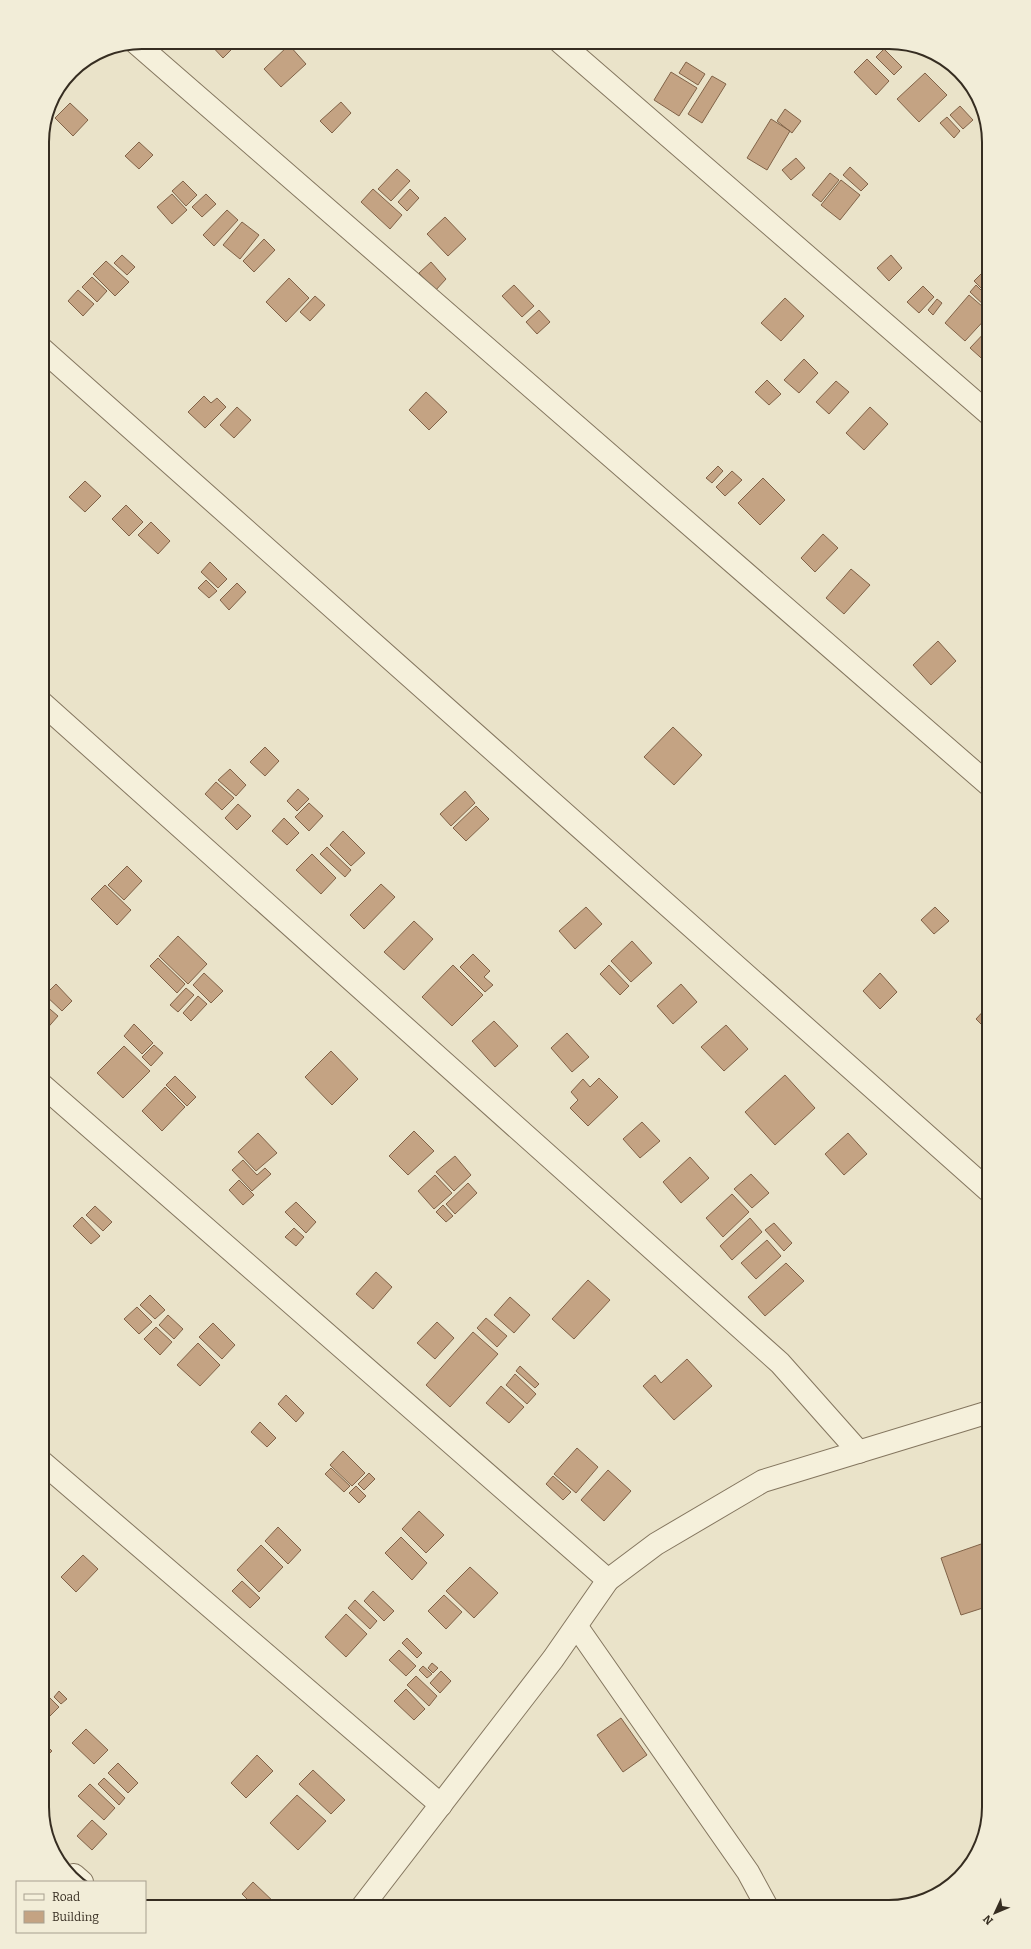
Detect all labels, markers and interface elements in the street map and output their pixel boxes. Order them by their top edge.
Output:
legend [16,1881,146,1933]
text: Road [52,1890,80,1904]
north arrow [975,1893,1015,1933]
text: Building [52,1910,99,1924]
text: N [980,1912,996,1927]

